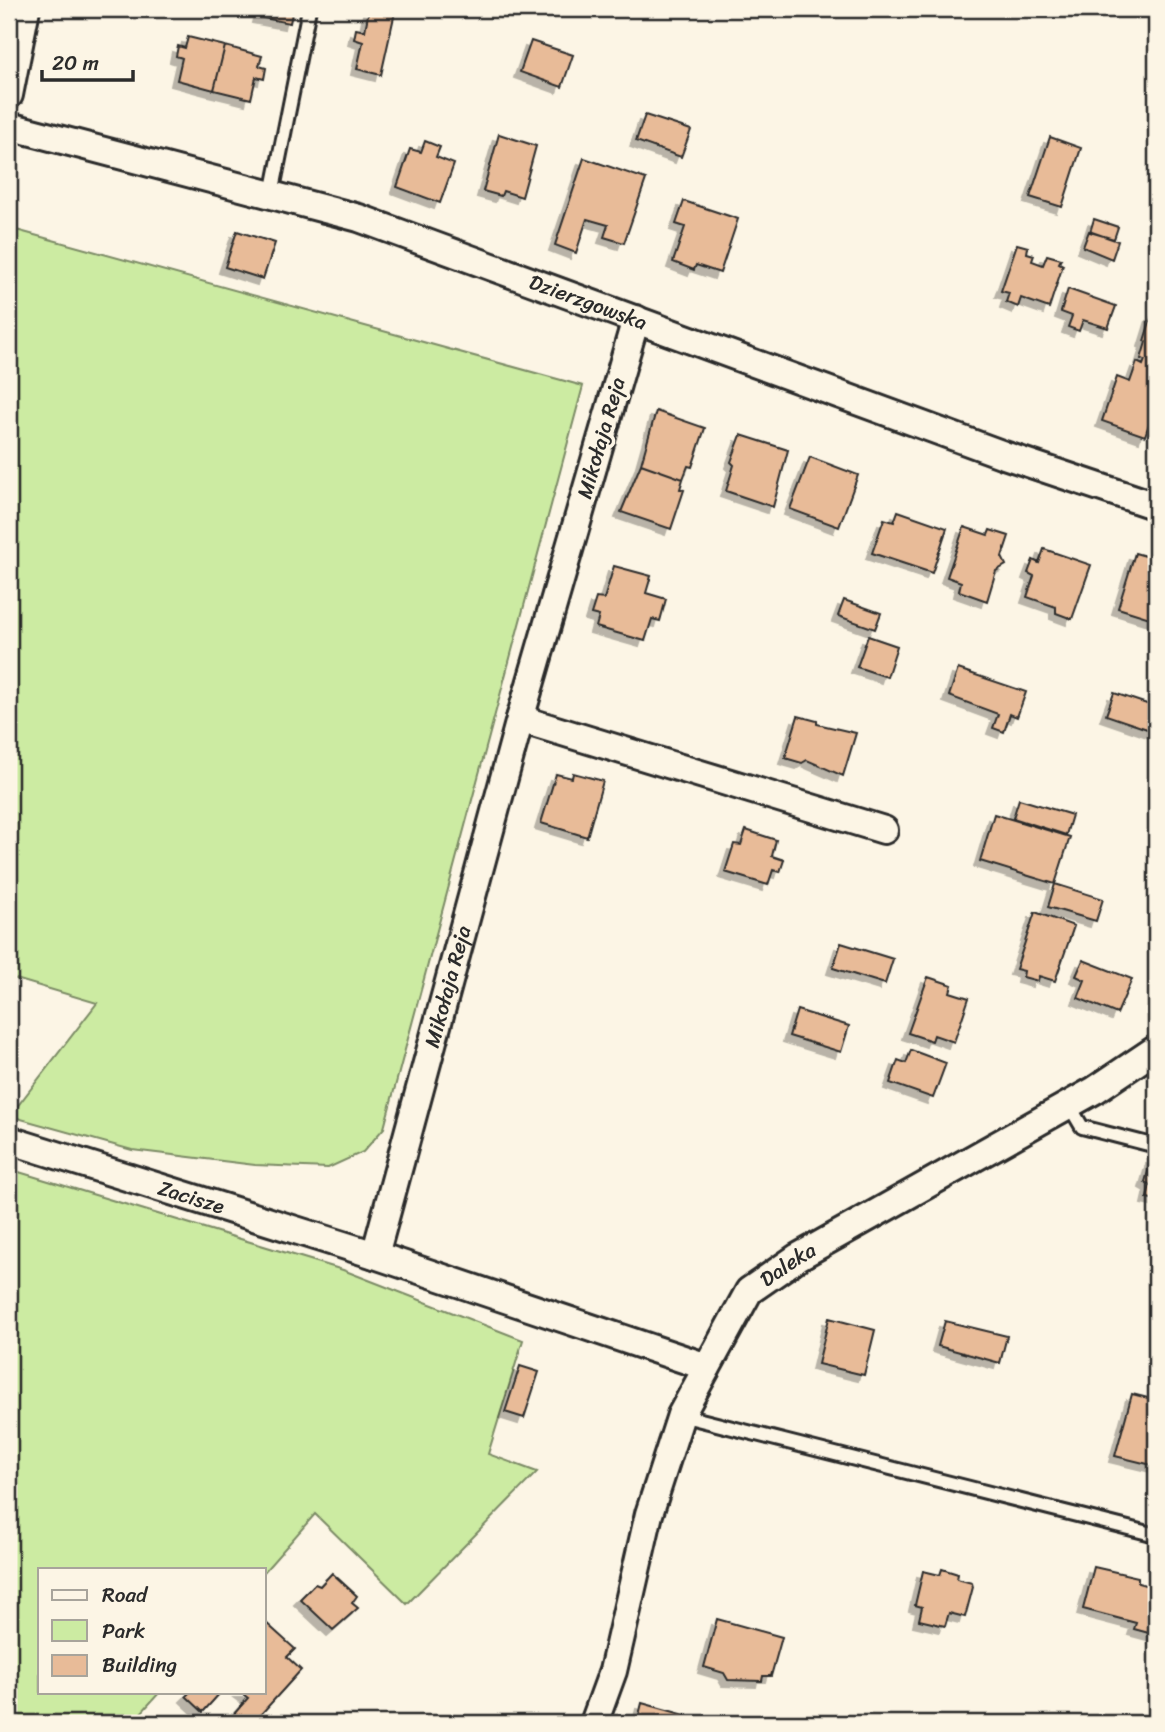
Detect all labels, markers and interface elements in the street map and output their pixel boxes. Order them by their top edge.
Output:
scale bar [42,38,133,82]
text: 20 m [52,44,99,82]
street label: Dzierzgowska [524,263,653,341]
street label: Mikołaja Reja [565,372,637,503]
street label: Mikołaja Reja [413,921,482,1052]
street label: Zacisze [153,1169,229,1226]
street label: Daleka [752,1231,824,1297]
legend [38,1568,266,1694]
text: Road [102,1576,149,1614]
text: Park [102,1612,145,1650]
text: Building [102,1646,178,1684]

